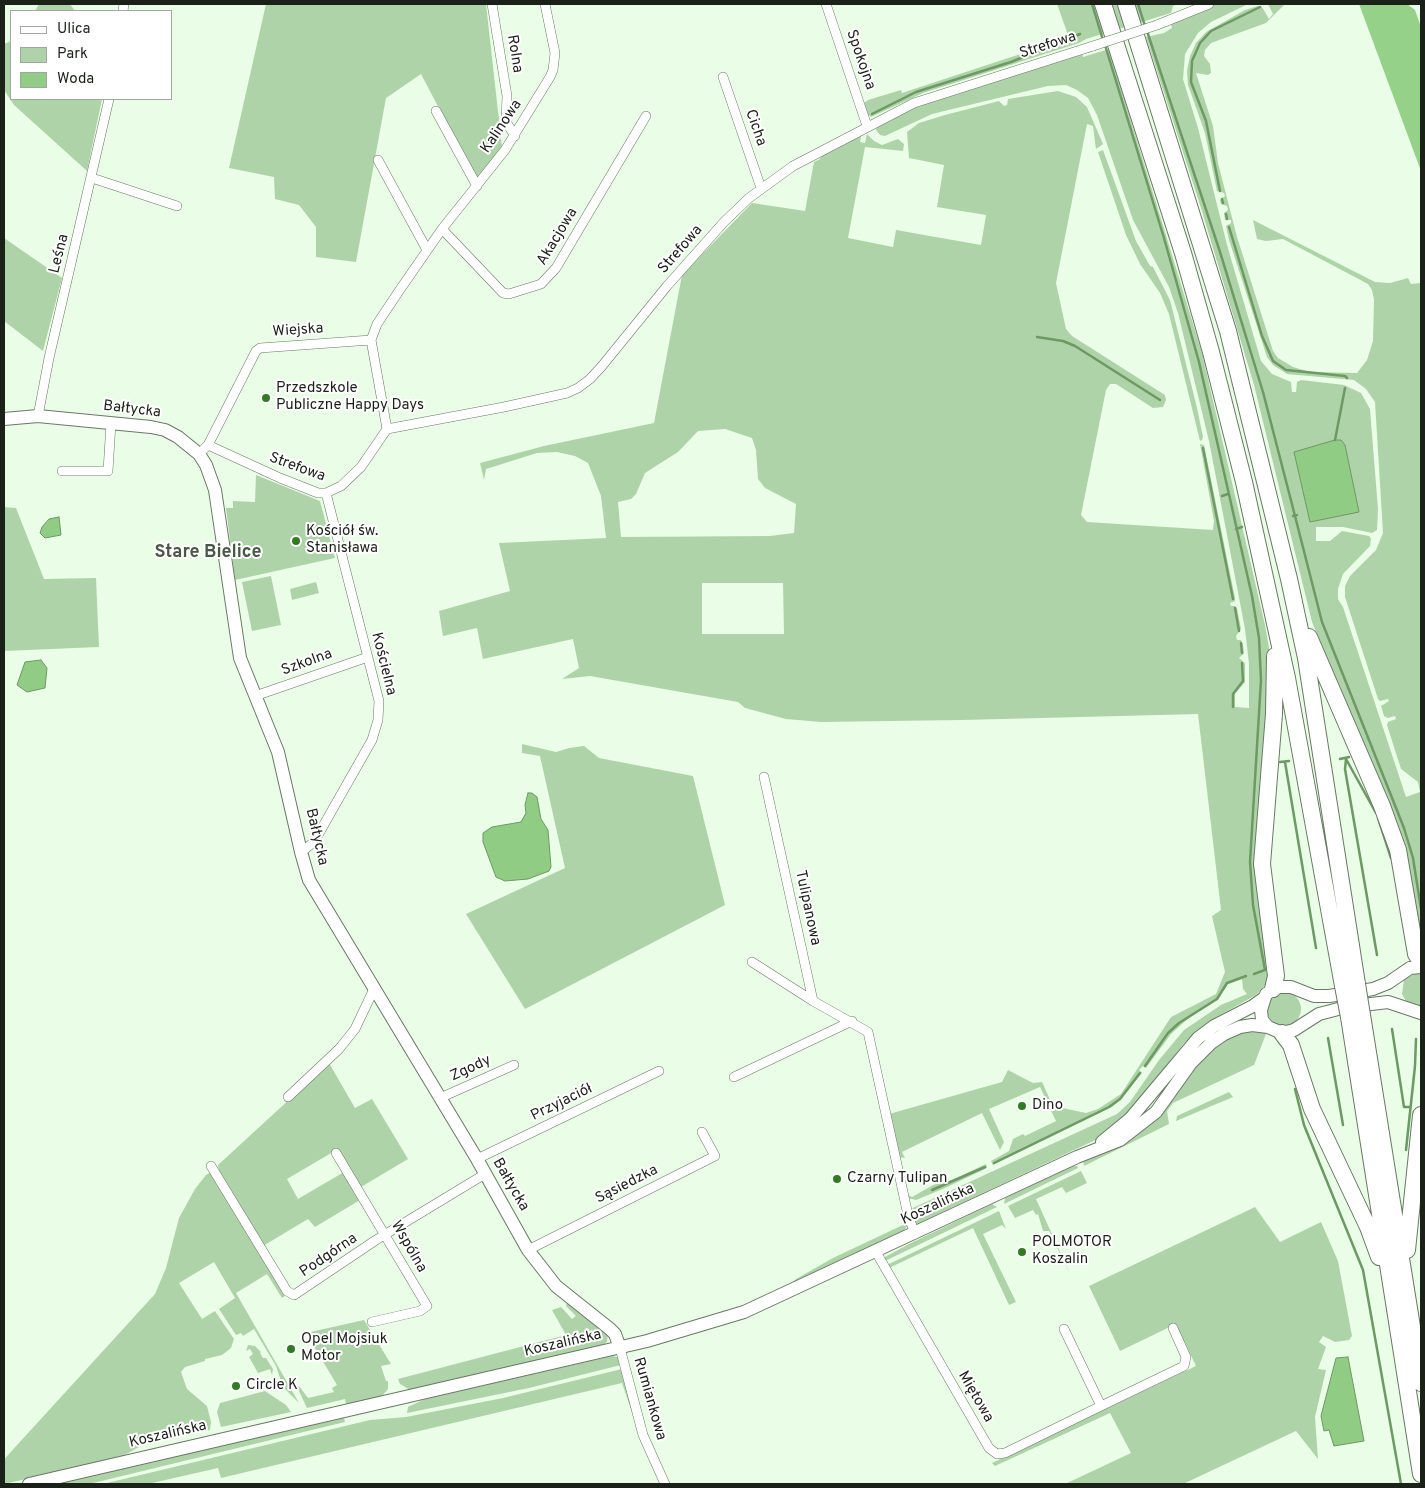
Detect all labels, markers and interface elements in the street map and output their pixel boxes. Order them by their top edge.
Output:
legend [10,10,172,100]
text: Ulica [57,20,90,39]
street label: Spokojna [841,28,879,92]
street label: Strefowa [1017,28,1079,64]
street label: Rolna [502,34,526,74]
text: Park [57,45,88,64]
text: Woda [57,70,94,89]
street label: Kalinowa [478,97,526,157]
street label: Cicha [740,107,770,149]
street label: Akacjowa [534,205,582,269]
street label: Strefowa [655,222,707,278]
street label: Leśna [46,232,74,276]
street label: Wiejska [272,320,324,342]
place label: Przedszkole Publiczne Happy Days [276,380,424,415]
marker: Przedszkole Publiczne Happy Days [260,392,272,404]
street label: Bałtycka [102,398,162,422]
street label: Strefowa [266,450,328,486]
place label: Kościół św. Stanisława [306,523,378,558]
marker: Kościół św. Stanisława [290,535,302,547]
district label: Stare Bielice [154,542,262,564]
street label: Kościelna [366,631,400,697]
street label: Szkolna [279,646,335,680]
street label: Bałtycka [301,807,331,867]
street label: Tulipanowa [790,869,824,947]
street label: Zgody [448,1052,494,1086]
street label: Przyjaciół [528,1080,596,1126]
place label: Dino [1032,1097,1063,1115]
marker: Dino [1016,1100,1028,1112]
street label: Bałtycka [488,1155,532,1215]
street label: Sąsiedzka [593,1162,661,1208]
place label: Czarny Tulipan [847,1170,947,1188]
marker: Czarny Tulipan [831,1173,843,1185]
street label: Koszalińska [898,1180,978,1230]
street label: Wspólna [386,1218,430,1276]
street label: Podgórna [297,1230,361,1282]
place label: POLMOTOR Koszalin [1032,1234,1112,1269]
marker: POLMOTOR Koszalin [1016,1246,1028,1258]
street label: Koszalińska [523,1326,603,1362]
place label: Opel Mojsiuk Motor [301,1331,388,1366]
marker: Opel Mojsiuk Motor [285,1343,297,1355]
street label: Rumiankowa [629,1355,669,1443]
street label: Miętowa [953,1368,997,1426]
place label: Circle K [246,1377,298,1395]
marker: Circle K [230,1380,242,1392]
street label: Koszalińska [128,1417,208,1453]

